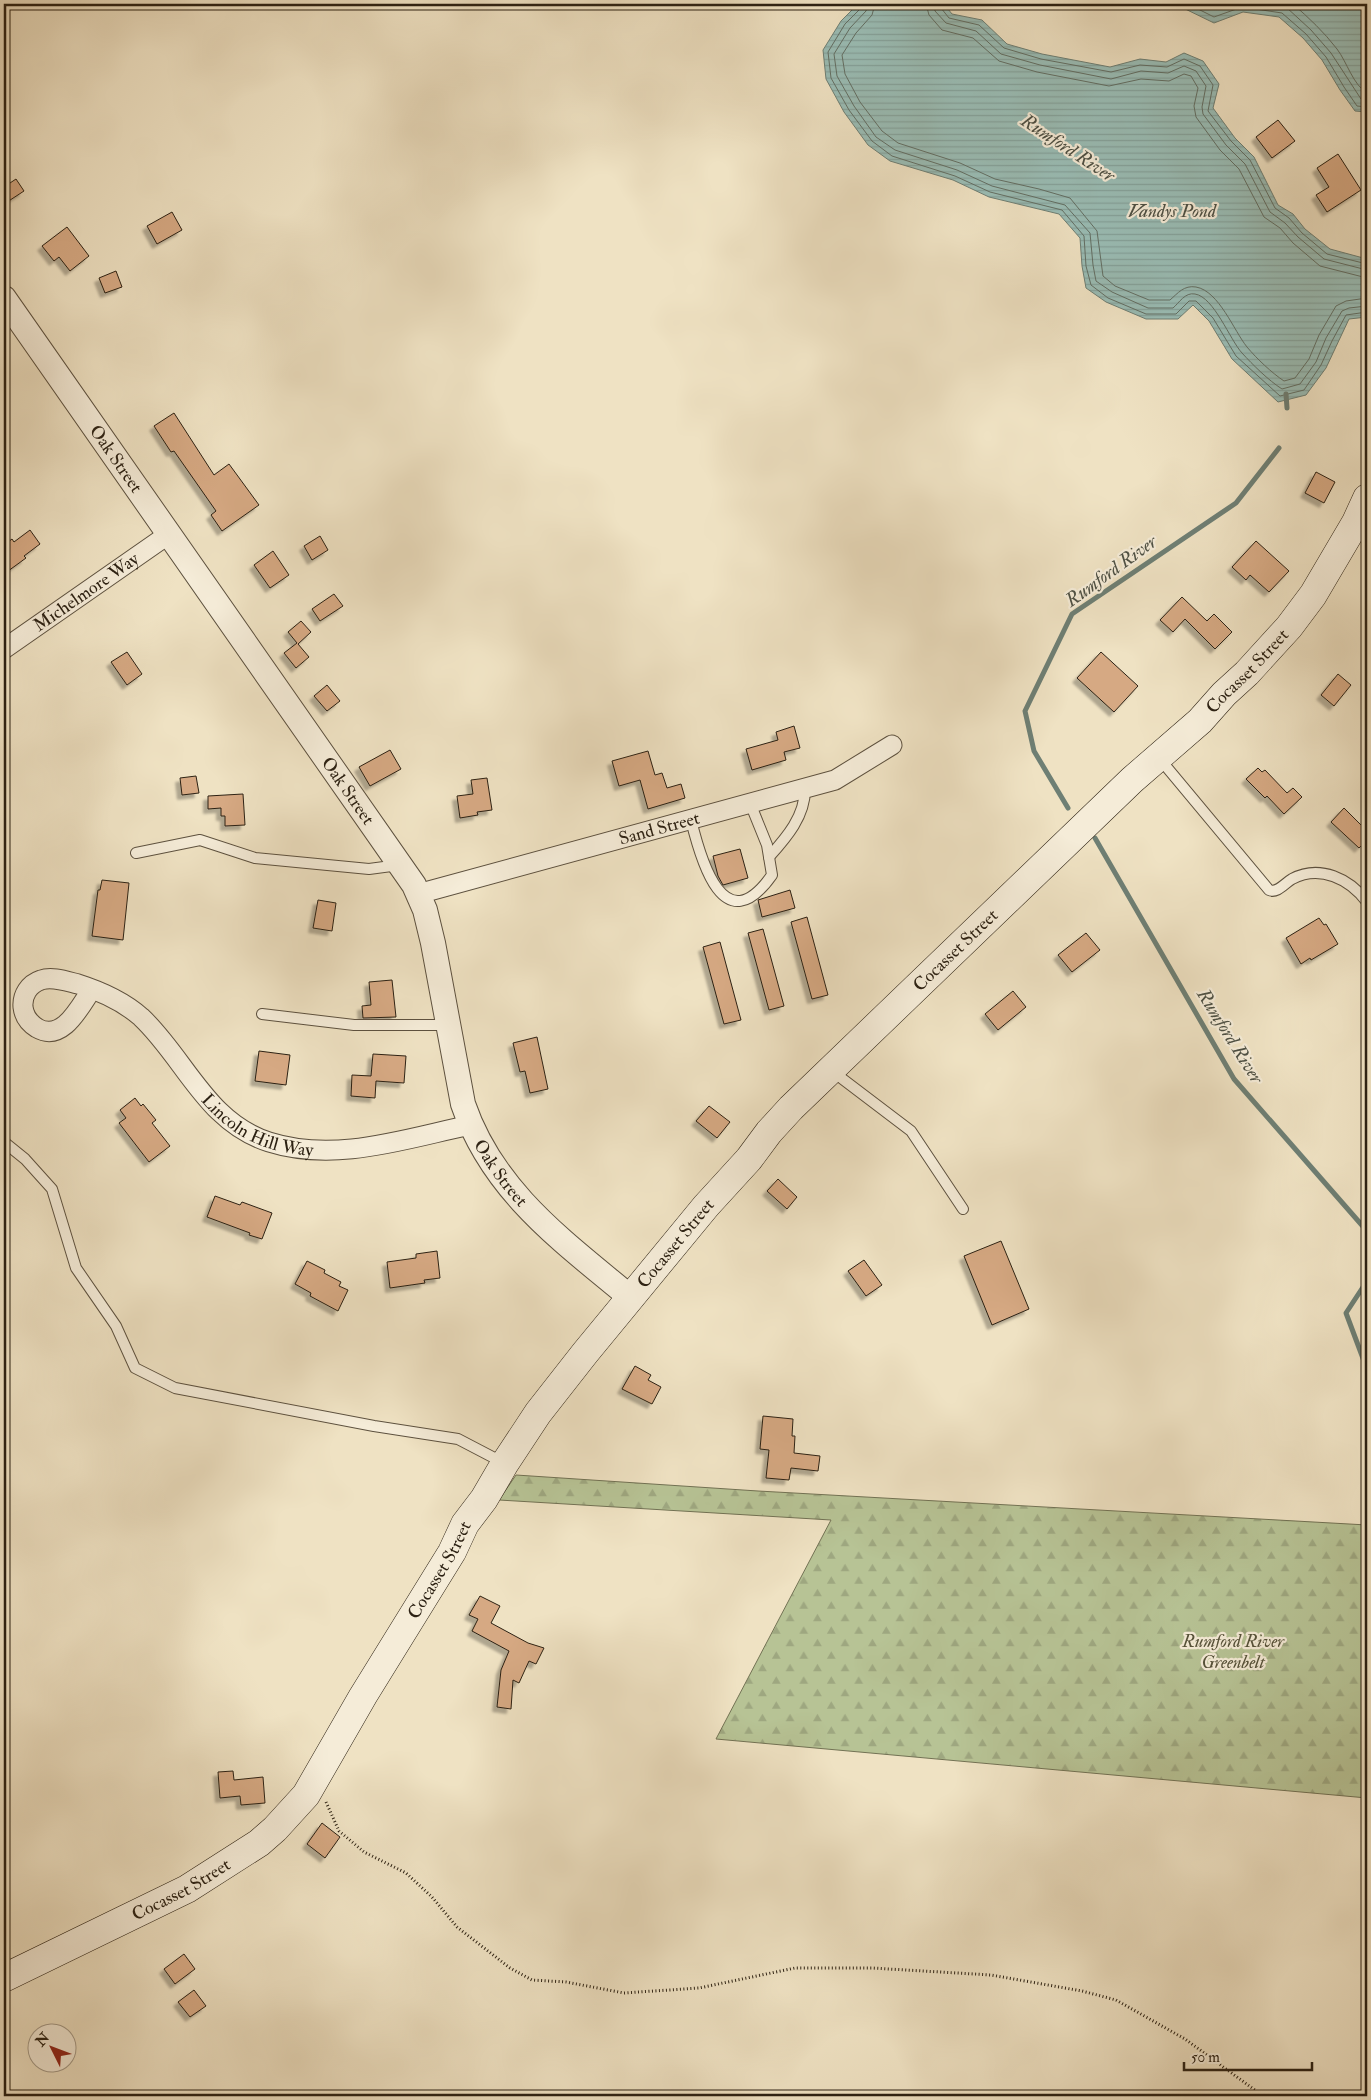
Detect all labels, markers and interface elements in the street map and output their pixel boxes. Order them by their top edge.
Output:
water label: Rumford River [1016,108,1120,188]
water label: Vandys Pond [1128,199,1217,223]
street label: Oak Street [84,420,148,497]
water label: Rumford River [1060,529,1162,613]
street label: Michelmore Way [29,546,144,637]
street label: Cocasset Street [1201,624,1294,718]
street label: Oak Street [316,752,380,829]
street label: Sand Street [616,806,702,850]
street label: Cocasset Street [908,904,1003,996]
water label: Rumford River [1191,983,1269,1089]
street label: Lincoln Hill Way [196,1088,315,1162]
street label: Oak Street [469,1135,533,1212]
street label: Cocasset Street [632,1193,719,1293]
street label: Cocasset Street [402,1517,476,1623]
park label: Rumford River Greenbelt [1181,1630,1285,1674]
street label: Cocasset Street [128,1853,235,1926]
north arrow [28,2022,78,2072]
text: N [32,2029,54,2051]
scale bar [1184,2040,1311,2072]
text: 50 m [1191,2048,1220,2067]

